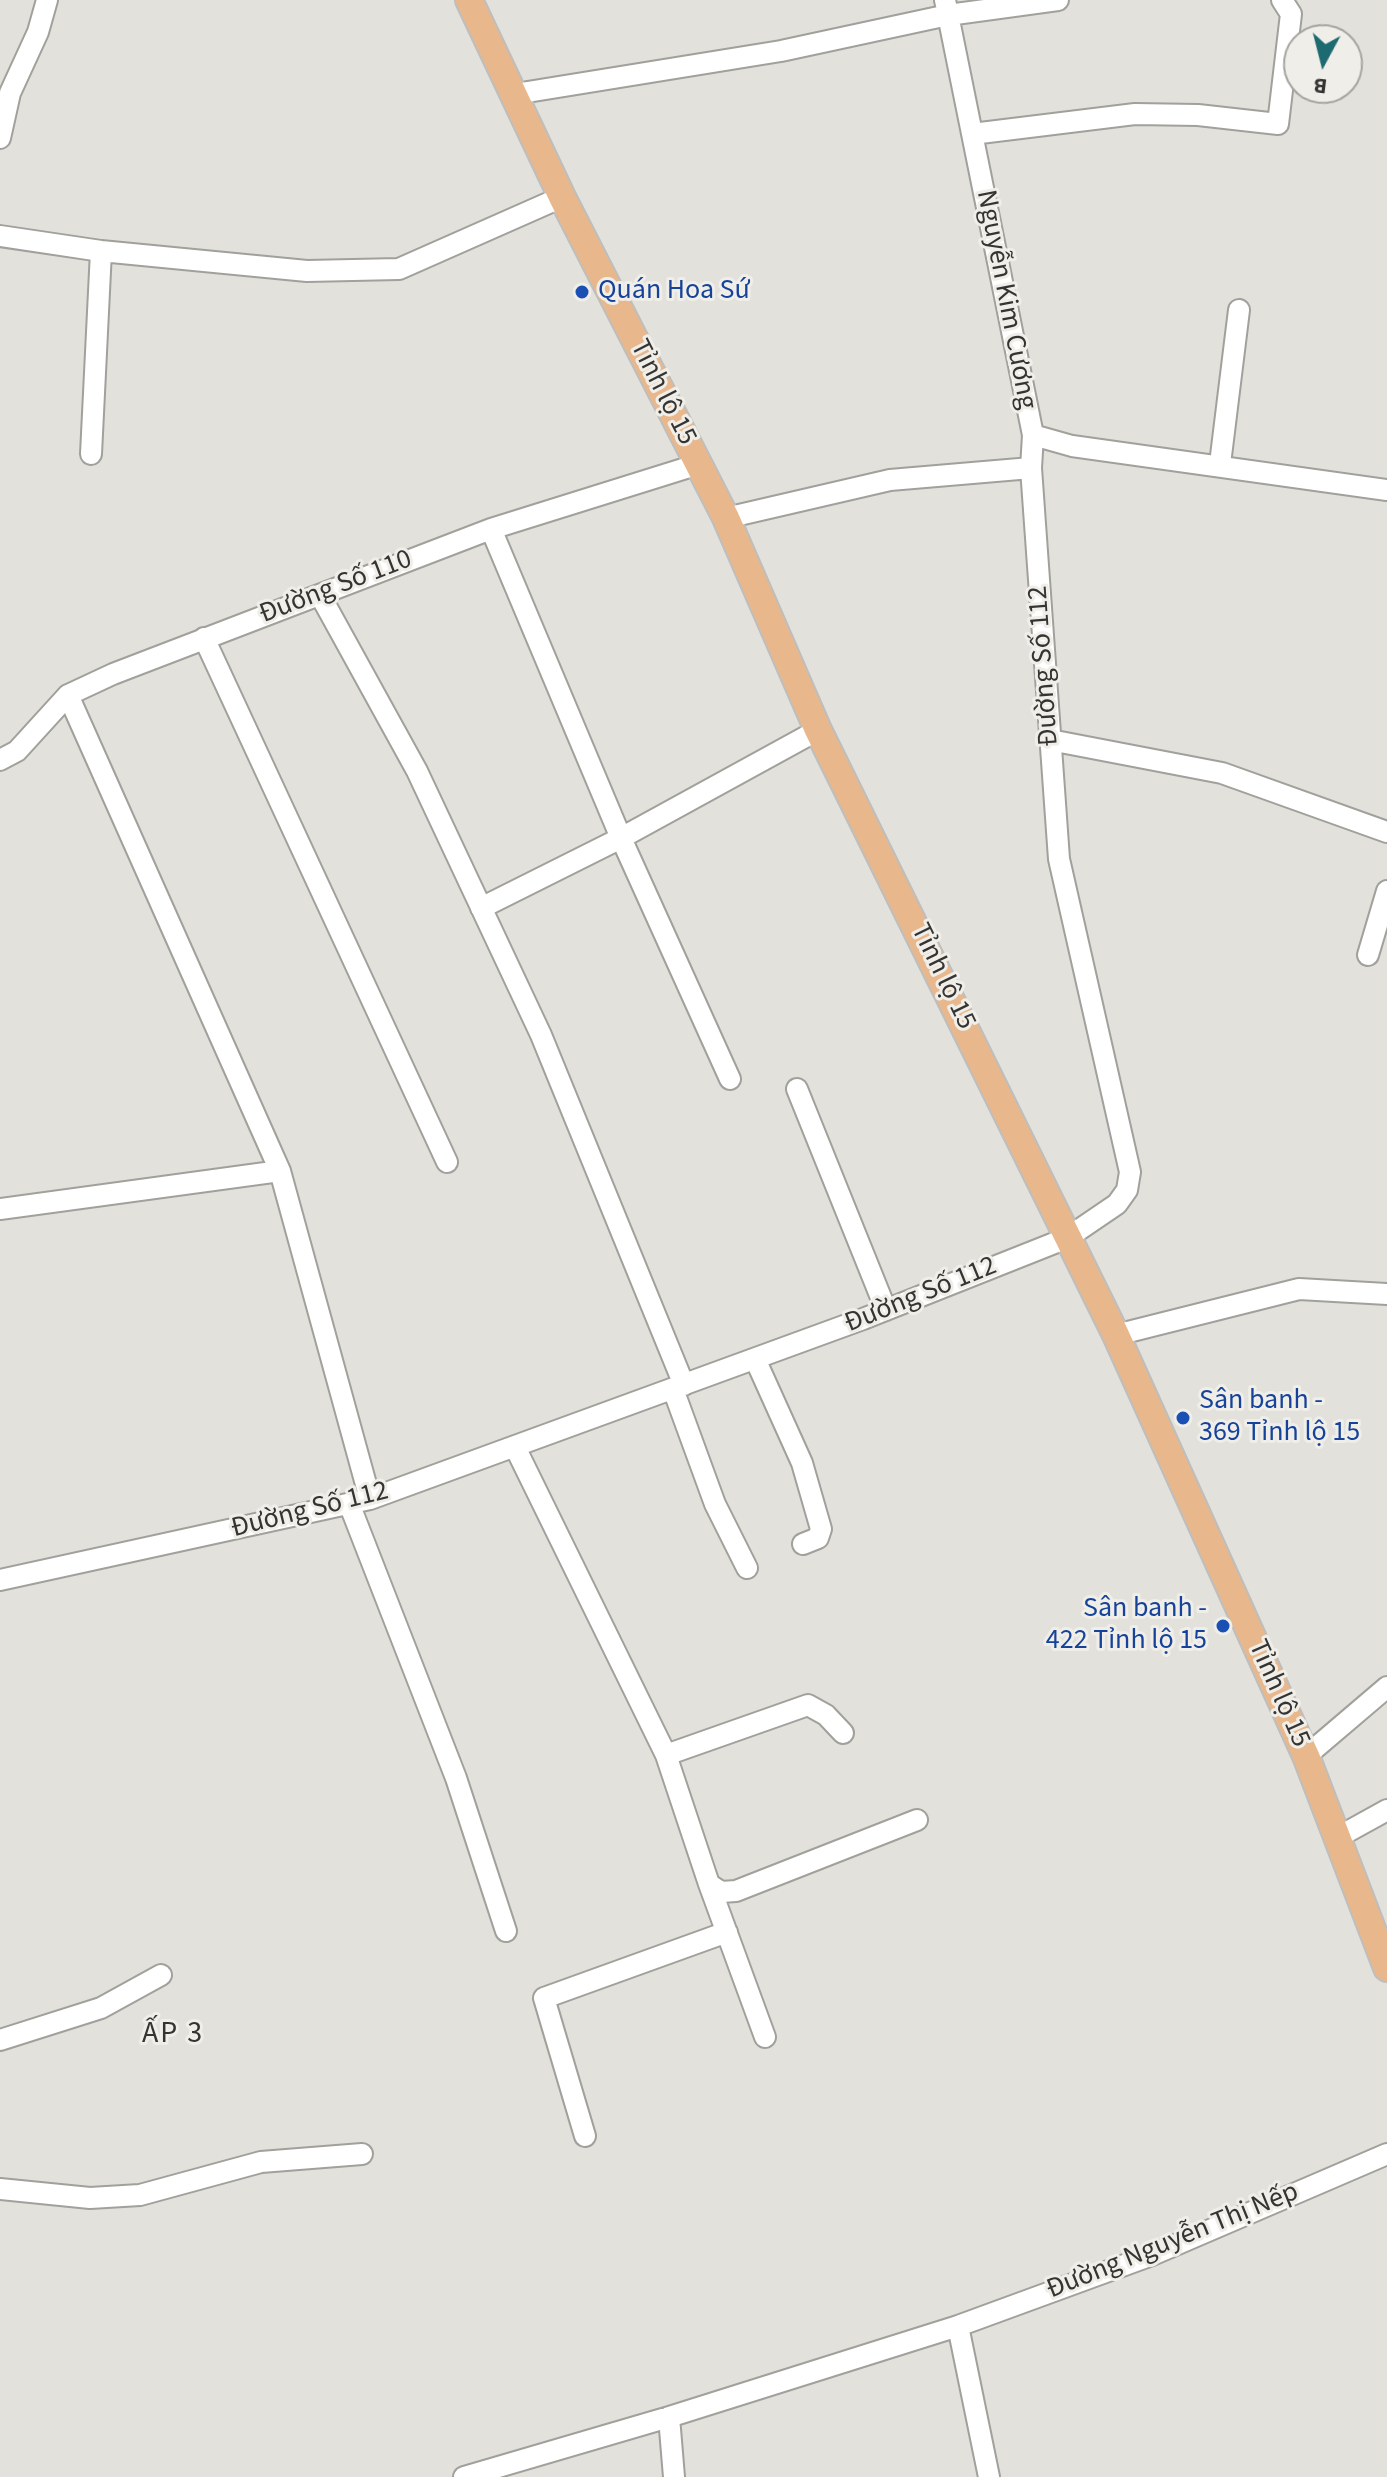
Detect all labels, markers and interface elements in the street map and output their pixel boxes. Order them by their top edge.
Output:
north arrow [1283,24,1363,104]
text: B [1312,69,1329,103]
street label: Nguyễn Kim Cương [967,187,1043,413]
place label: Quán Hoa Sứ [598,275,750,309]
marker: Quán Hoa Sứ [573,283,591,301]
street label: Tỉnh lộ 15 [621,335,703,451]
street label: Đường Số 110 [255,544,417,632]
street label: Đường Số 112 [1023,585,1067,747]
street label: Tỉnh lộ 15 [902,918,982,1036]
street label: Đường Số 112 [840,1250,1002,1342]
place label: Sân banh - 369 Tỉnh lộ 15 [1199,1385,1360,1451]
marker: Sân banh - 369 Tỉnh lộ 15 [1174,1409,1192,1427]
street label: Đường Số 112 [228,1475,392,1547]
place label: Sân banh - 422 Tỉnh lộ 15 [1046,1593,1207,1659]
marker: Sân banh - 422 Tỉnh lộ 15 [1214,1617,1232,1635]
street label: Tỉnh lộ 15 [1240,1635,1316,1753]
district label: ẤP 3 [142,2017,204,2053]
street label: Đường Nguyễn Thị Nếp [1042,2176,1304,2308]

